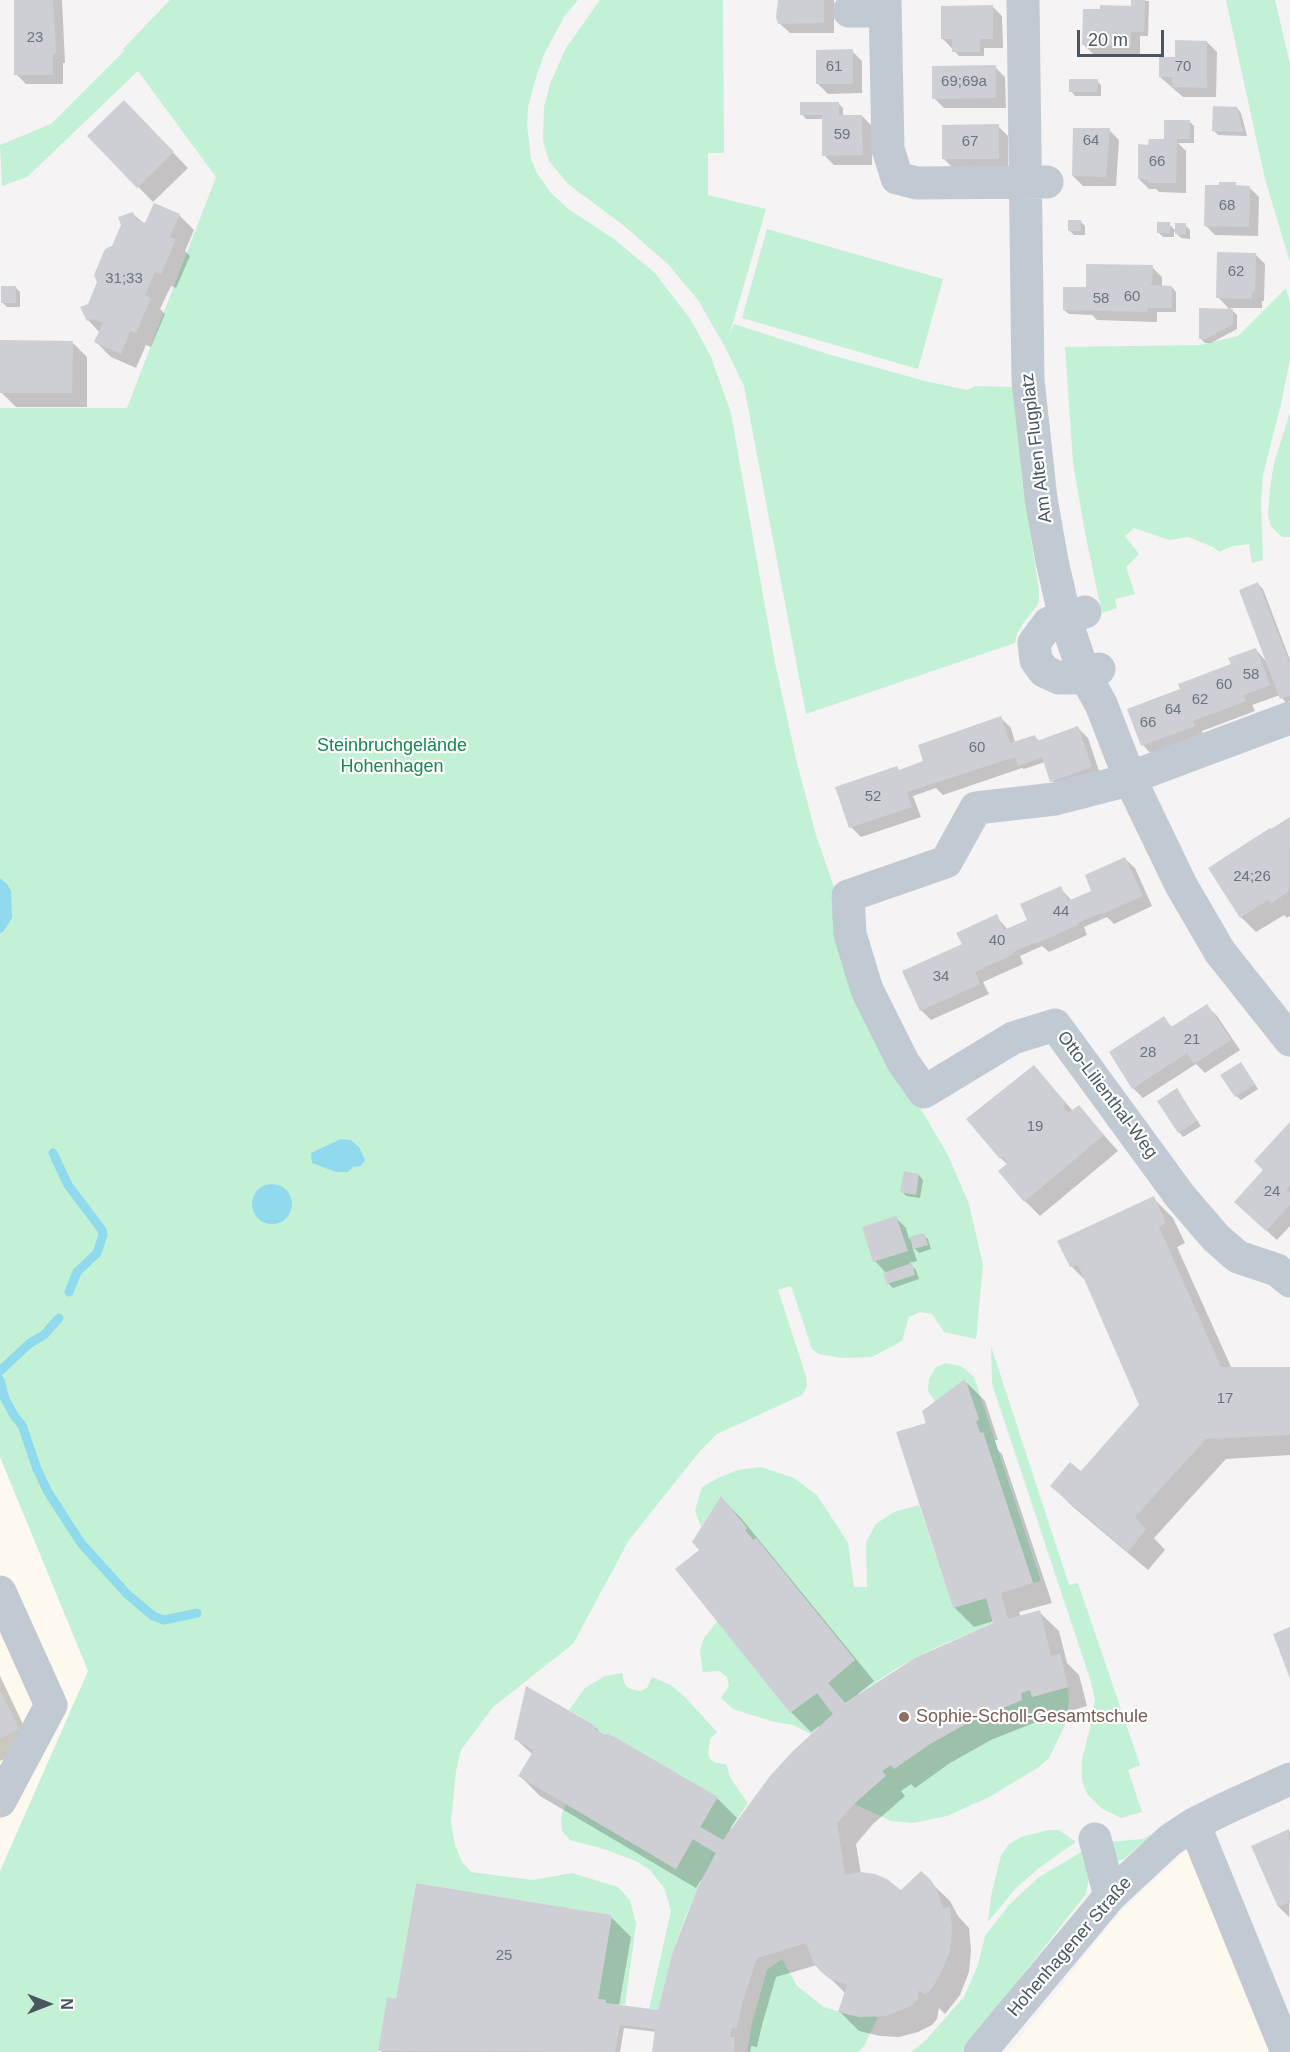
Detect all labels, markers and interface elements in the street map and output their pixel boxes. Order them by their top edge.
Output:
scale bar [1080,18,1167,56]
house number: 23 [27,29,43,47]
text: 20 m [1088,30,1128,50]
house number: 61 [826,58,842,76]
house number: 70 [1175,58,1191,76]
house number: 69;69a [941,73,987,91]
house number: 59 [834,126,850,144]
house number: 64 [1083,132,1099,150]
house number: 67 [962,133,978,151]
house number: 66 [1149,153,1165,171]
house number: 68 [1219,197,1235,215]
house number: 62 [1228,263,1244,281]
house number: 31;33 [105,270,143,288]
house number: 60 [1124,288,1140,306]
house number: 58 [1093,290,1109,308]
street label: Am Alten Flugplatz [1017,372,1057,524]
house number: 58 [1243,666,1259,684]
house number: 60 [1216,676,1232,694]
house number: 62 [1192,691,1208,709]
house number: 64 [1165,701,1181,719]
house number: 66 [1140,714,1156,732]
park label: Steinbruchgelände Hohenhagen [317,735,467,777]
house number: 60 [969,739,985,757]
house number: 52 [865,788,881,806]
house number: 24;26 [1233,868,1271,886]
house number: 44 [1053,903,1069,921]
house number: 40 [989,932,1005,950]
house number: 34 [933,968,949,986]
street label: Otto-Lilienthal-Weg [1052,1027,1162,1163]
house number: 21 [1184,1031,1200,1049]
house number: 28 [1140,1044,1156,1062]
house number: 19 [1027,1118,1043,1136]
house number: 24 [1264,1183,1280,1201]
house number: 17 [1217,1390,1233,1408]
place label: Sophie-Scholl-Gesamtschule [916,1706,1148,1728]
marker: Sophie-Scholl-Gesamtschule [897,1710,911,1724]
street label: Hohenhagener Straße [1003,1873,1137,2021]
house number: 25 [496,1947,512,1965]
north arrow [18,1974,78,2034]
text: N [58,1998,75,2010]

